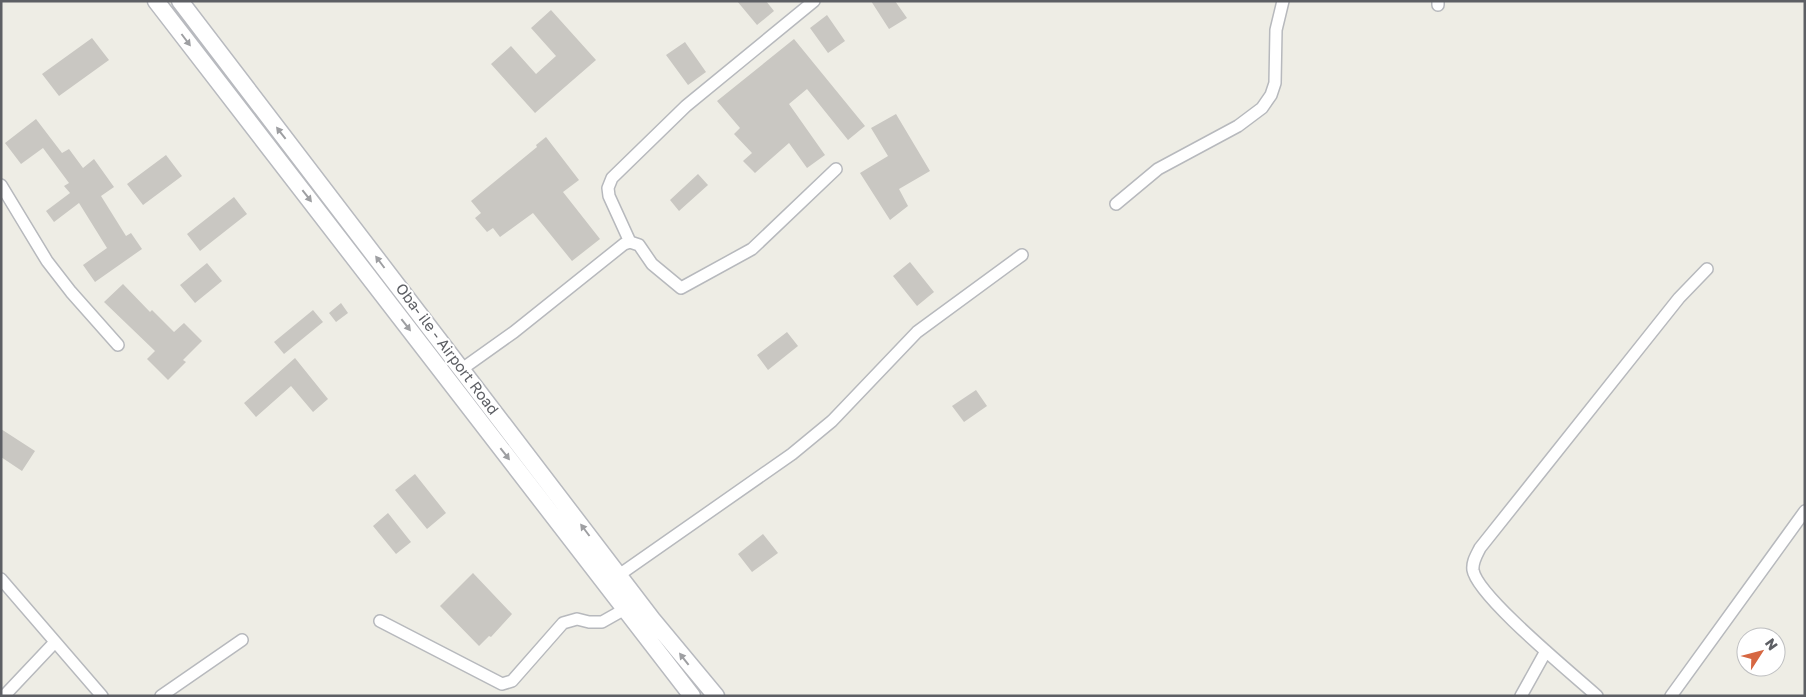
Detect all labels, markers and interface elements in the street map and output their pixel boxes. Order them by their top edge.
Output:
one-way arrow [181,33,191,47]
one-way arrow [276,126,286,140]
one-way arrow [301,189,312,202]
one-way arrow [375,255,385,268]
street label: Oba- ile - Airport Road [393,279,503,418]
one-way arrow [401,318,411,332]
one-way arrow [500,447,511,460]
one-way arrow [579,524,590,537]
north arrow [1736,627,1786,677]
text: N [1762,635,1782,653]
one-way arrow [678,653,689,666]

